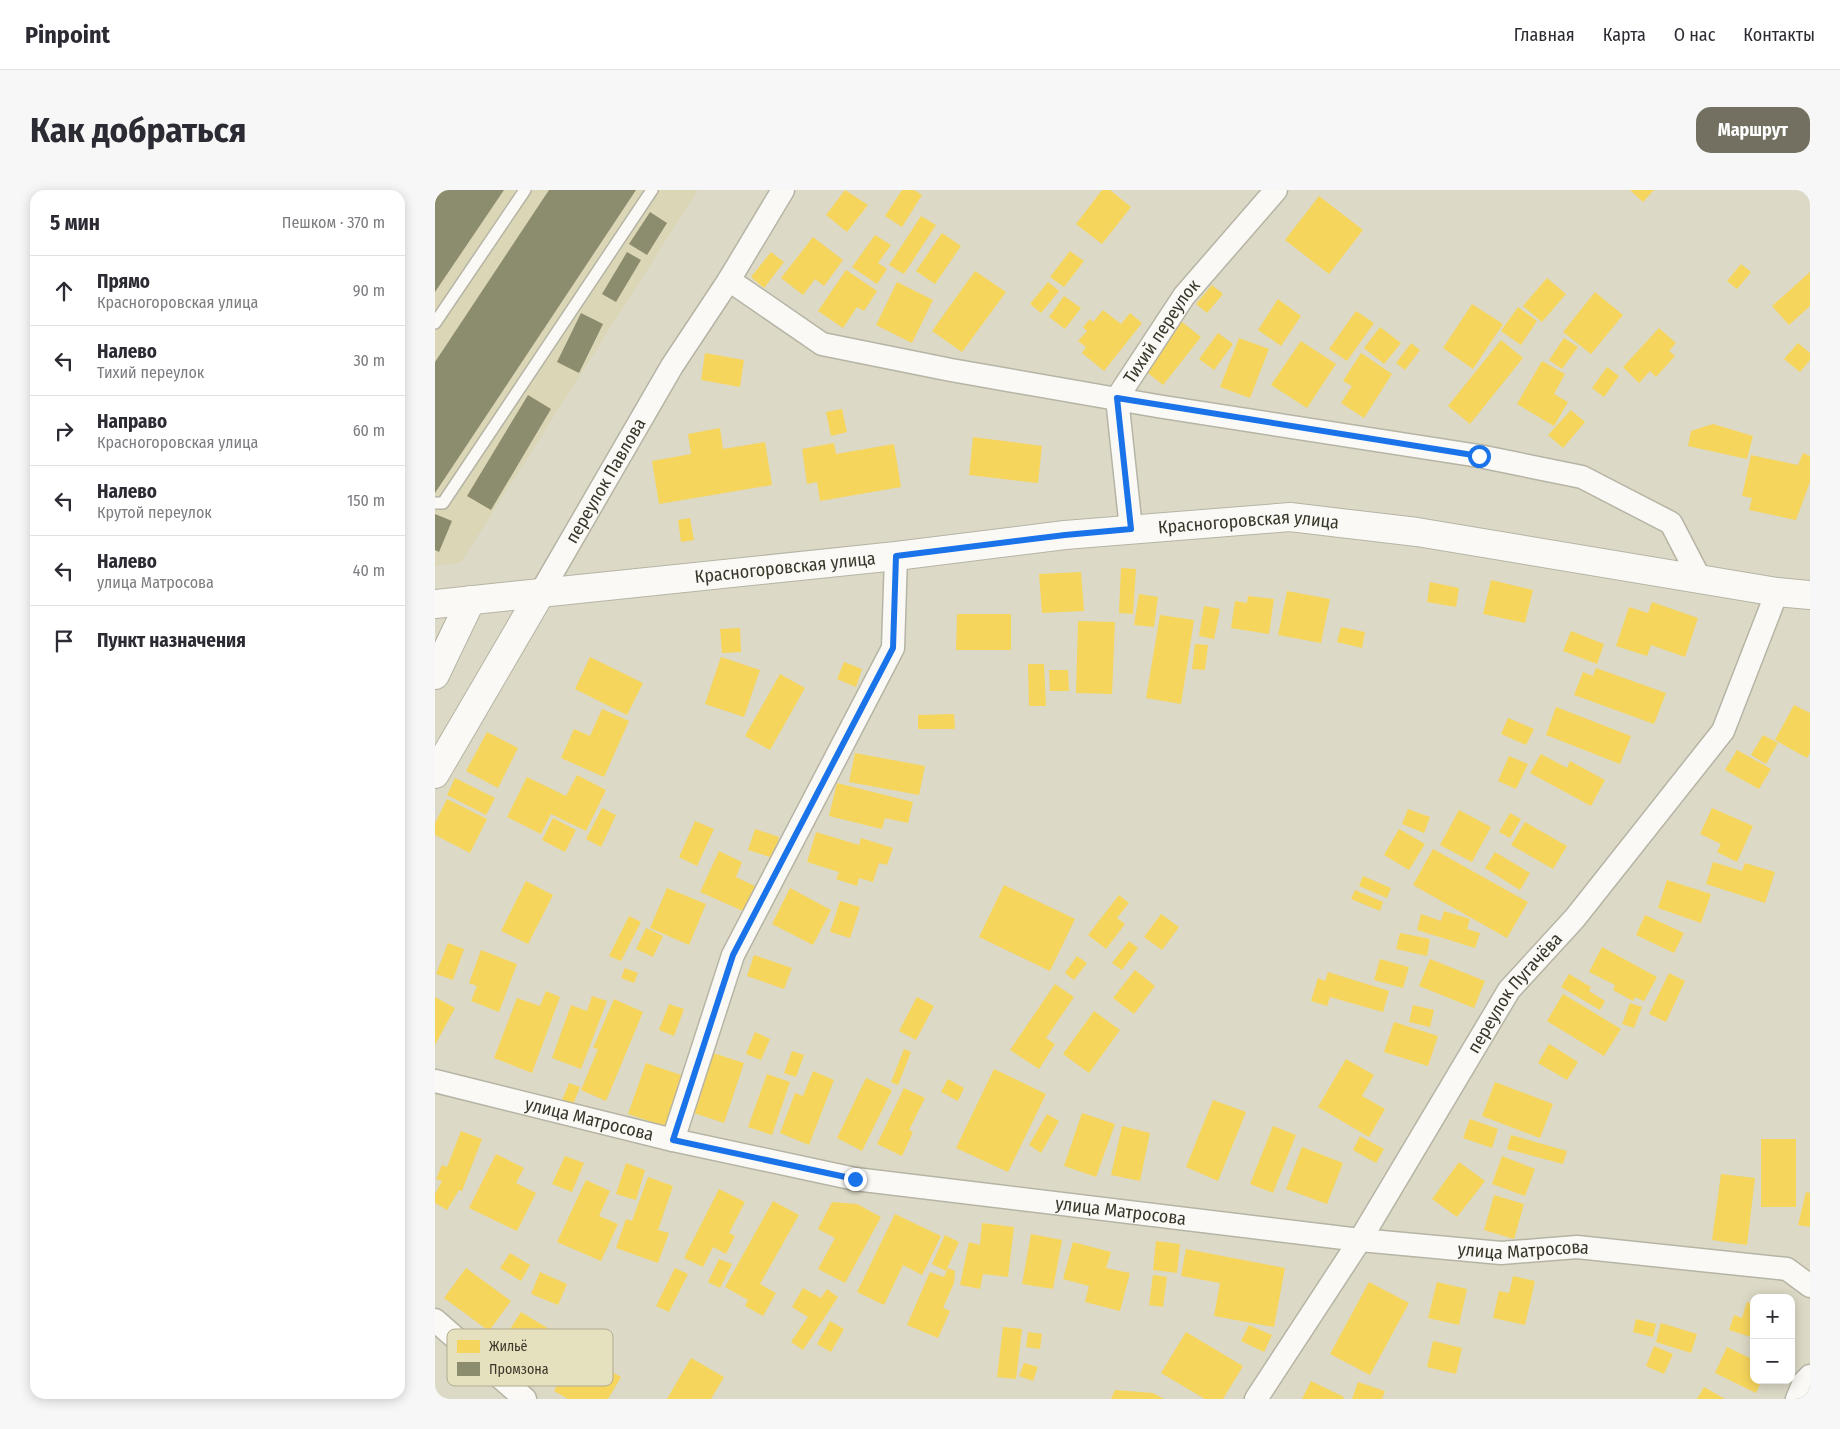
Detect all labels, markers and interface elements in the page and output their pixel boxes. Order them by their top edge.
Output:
text: Pinpoint [25,21,110,49]
text: Главная [1514,24,1575,46]
text: Карта [1603,24,1646,46]
text: О нас [1674,24,1715,46]
text: Контакты [1743,24,1815,46]
button: Маршрут [1696,107,1810,153]
text: Как добраться [30,109,247,151]
text: 5 мин [50,210,100,236]
text: Пешком · 370 m [282,213,385,232]
text: Прямо [97,270,150,293]
street label: Тихий переулок [1119,274,1205,387]
icon: ahead [50,277,78,305]
text: 90 m [353,281,385,300]
text: Красногоровская улица [97,293,258,312]
text: Налево [97,340,157,363]
icon: left [50,347,78,375]
text: 30 m [353,351,385,370]
text: Тихий переулок [97,363,204,382]
text: Направо [97,410,167,433]
street label: переулок Павлова [561,414,651,547]
icon: right [50,417,78,445]
text: 60 m [353,421,385,440]
text: Красногоровская улица [97,433,258,452]
route start [1468,445,1491,468]
text: Налево [97,480,157,503]
icon: left [50,487,78,515]
text: 150 m [347,491,385,510]
text: Крутой переулок [97,503,212,522]
street label: Красногоровская улица [1157,506,1340,539]
street label: Красногоровская улица [694,547,877,588]
text: Налево [97,550,157,573]
icon: left [50,557,78,585]
text: 40 m [353,561,385,580]
text: улица Матросова [97,573,214,592]
icon: arrive [50,627,78,655]
text: Пункт назначения [97,629,246,652]
street label: переулок Пугачёва [1463,928,1567,1057]
street label: улица Матросова [523,1093,656,1146]
route end [844,1168,867,1191]
street label: улица Матросова [1054,1192,1188,1230]
street label: улица Матросова [1457,1236,1590,1264]
map controls [1750,1294,1795,1384]
button: + [1750,1294,1795,1339]
legend [447,1329,613,1386]
text: Жильё [489,1338,528,1355]
button: − [1750,1339,1795,1384]
text: Промзона [489,1361,549,1378]

